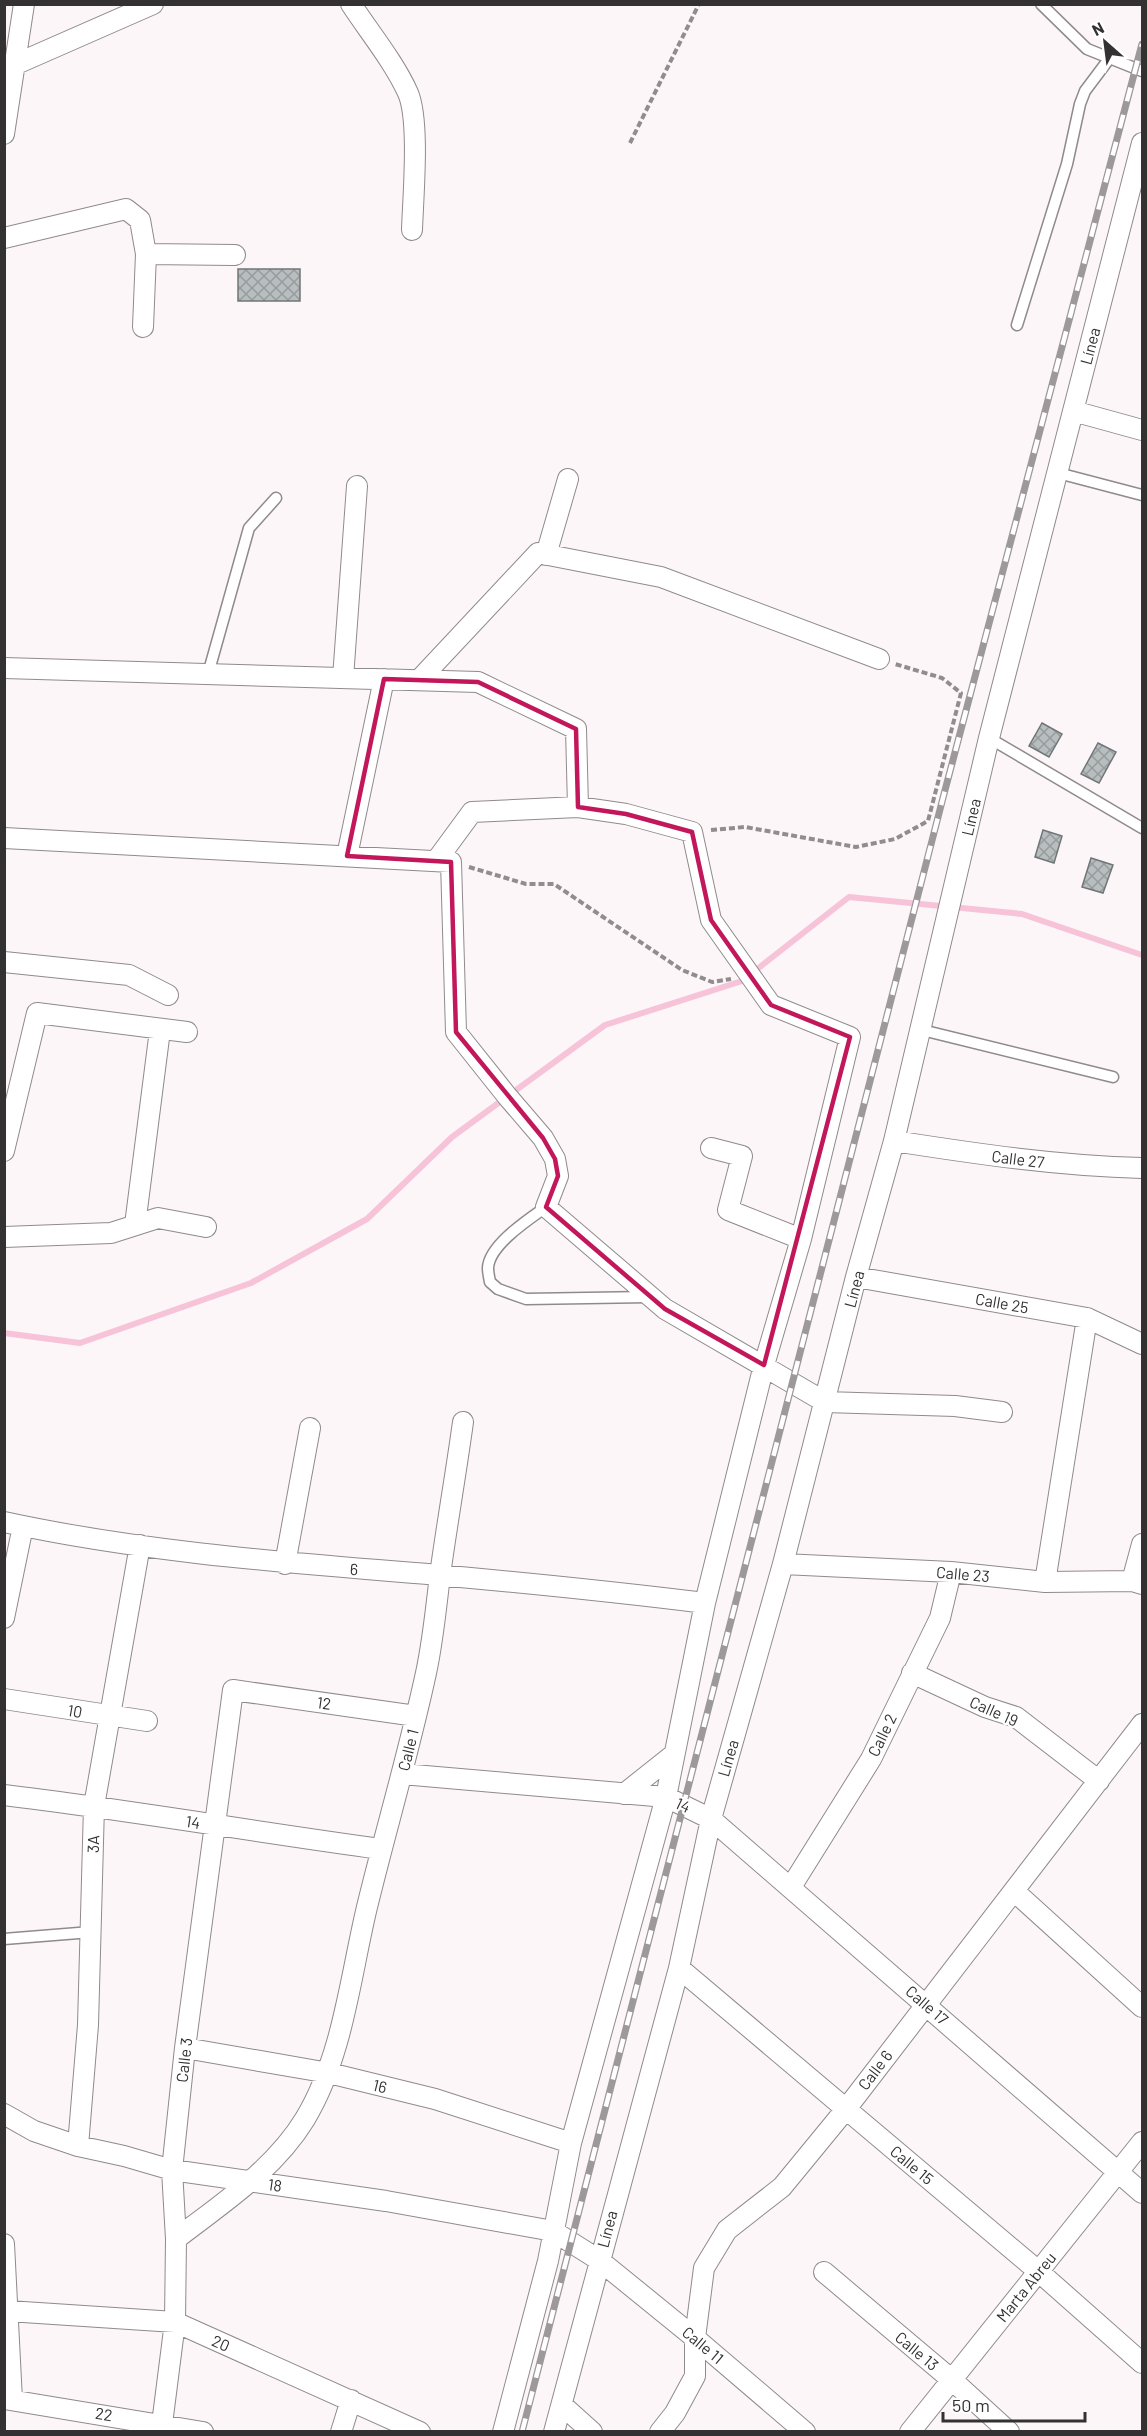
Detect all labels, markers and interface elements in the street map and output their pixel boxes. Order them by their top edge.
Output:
north arrow [1075,12,1135,72]
text: N [1089,17,1107,39]
street label: Línea [1075,325,1104,367]
street label: Línea [957,796,984,837]
street label: Calle 27 [991,1146,1046,1171]
street label: Línea [839,1268,868,1310]
street label: Calle 25 [974,1288,1030,1317]
street label: 6 [349,1559,359,1578]
street label: Calle 23 [936,1562,991,1585]
street label: 12 [316,1692,332,1713]
street label: Calle 19 [967,1692,1021,1730]
street label: 10 [66,1700,84,1721]
street label: Calle 2 [863,1710,900,1759]
street label: Calle 1 [393,1727,422,1773]
street label: Línea [713,1737,742,1779]
street label: 14 [673,1793,694,1816]
street label: 14 [184,1811,202,1832]
street label: 3A [83,1834,102,1853]
street label: Calle 17 [902,1981,953,2028]
street label: Calle 3 [172,2037,195,2083]
street label: Calle 6 [853,2046,896,2093]
street label: 16 [371,2075,389,2096]
street label: Calle 15 [887,2141,938,2188]
street label: 18 [267,2174,283,2195]
street label: Línea [592,2208,621,2250]
street label: Marta Abreu [992,2248,1059,2325]
street label: Calle 11 [679,2322,728,2367]
street label: Calle 13 [892,2327,943,2374]
street label: 20 [209,2330,233,2355]
scale bar [943,2385,1086,2423]
text: 50 m [952,2394,990,2416]
street label: 22 [94,2403,114,2424]

